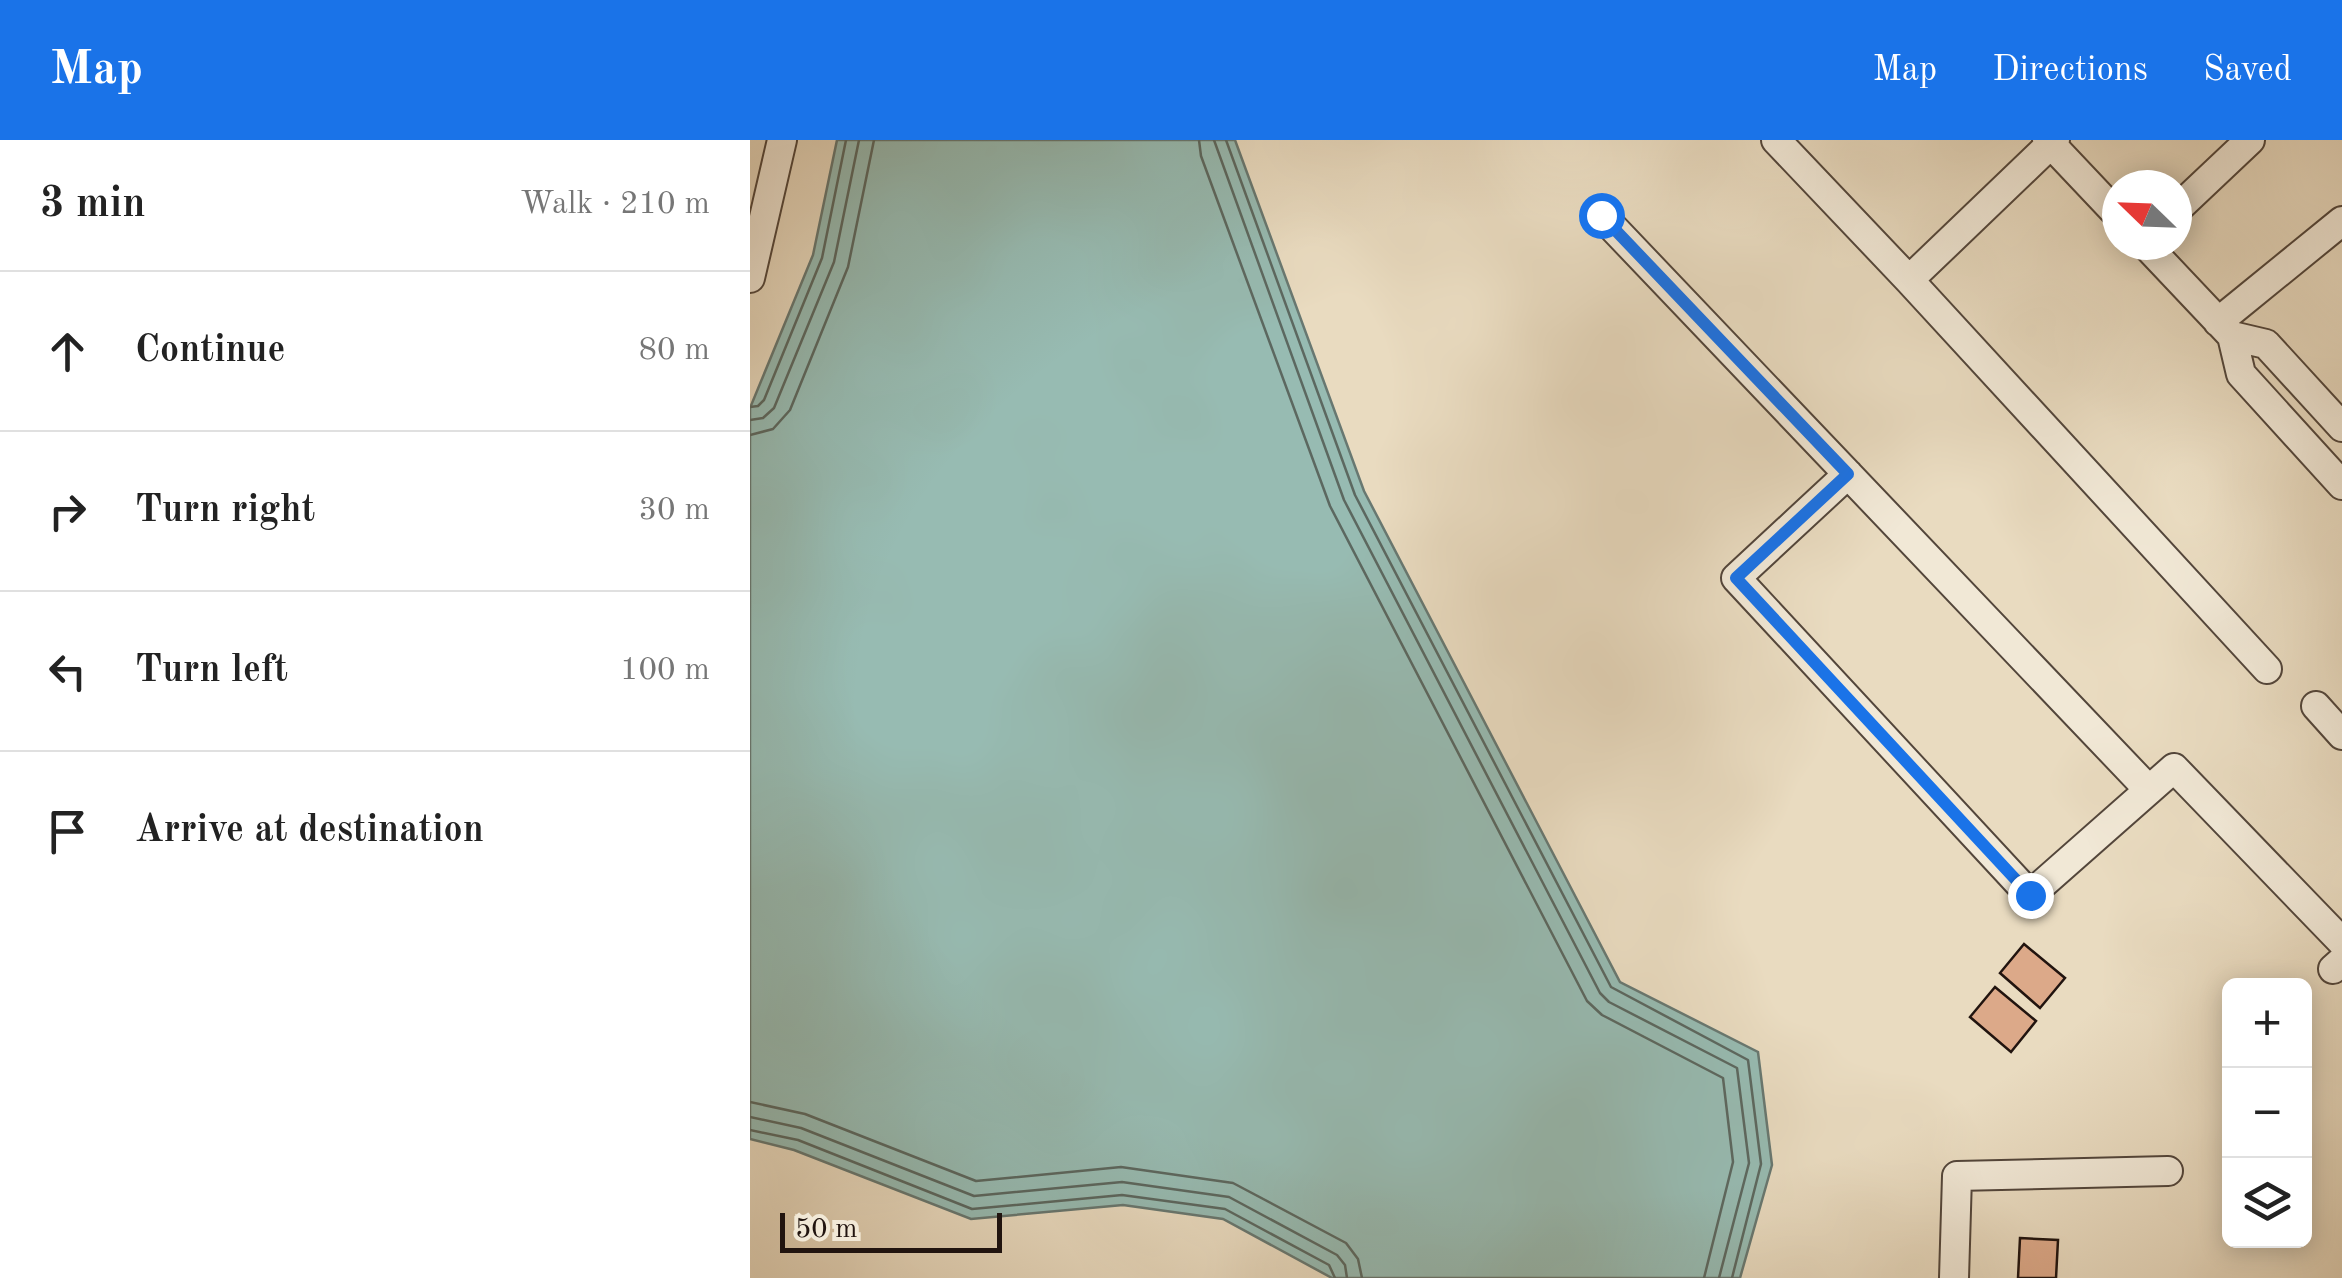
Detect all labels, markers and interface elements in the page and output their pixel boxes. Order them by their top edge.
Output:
text: Map [50,46,143,94]
text: Map [1872,53,1937,88]
text: Directions [1992,53,2148,88]
text: Saved [2203,53,2292,88]
north arrow [2102,170,2192,260]
text: 3 min [40,184,146,226]
text: Walk · 210 m [520,189,710,221]
route start [1579,193,1625,239]
icon: ahead [40,324,95,379]
text: Continue [135,332,285,370]
text: 80 m [639,335,710,367]
icon: right [40,484,95,539]
text: Turn right [135,492,315,530]
text: 30 m [639,495,710,527]
icon: left [40,644,95,699]
text: Turn left [135,652,288,690]
text: 100 m [620,655,710,687]
icon: arrive [40,804,95,859]
text: Arrive at destination [135,812,484,850]
route end [2008,873,2054,919]
map controls [2222,978,2312,1248]
button: + [2222,978,2312,1068]
button: − [2222,1068,2312,1158]
button: layers [2222,1158,2312,1248]
scale bar [780,1208,1002,1252]
text: 50 m [795,1216,858,1244]

